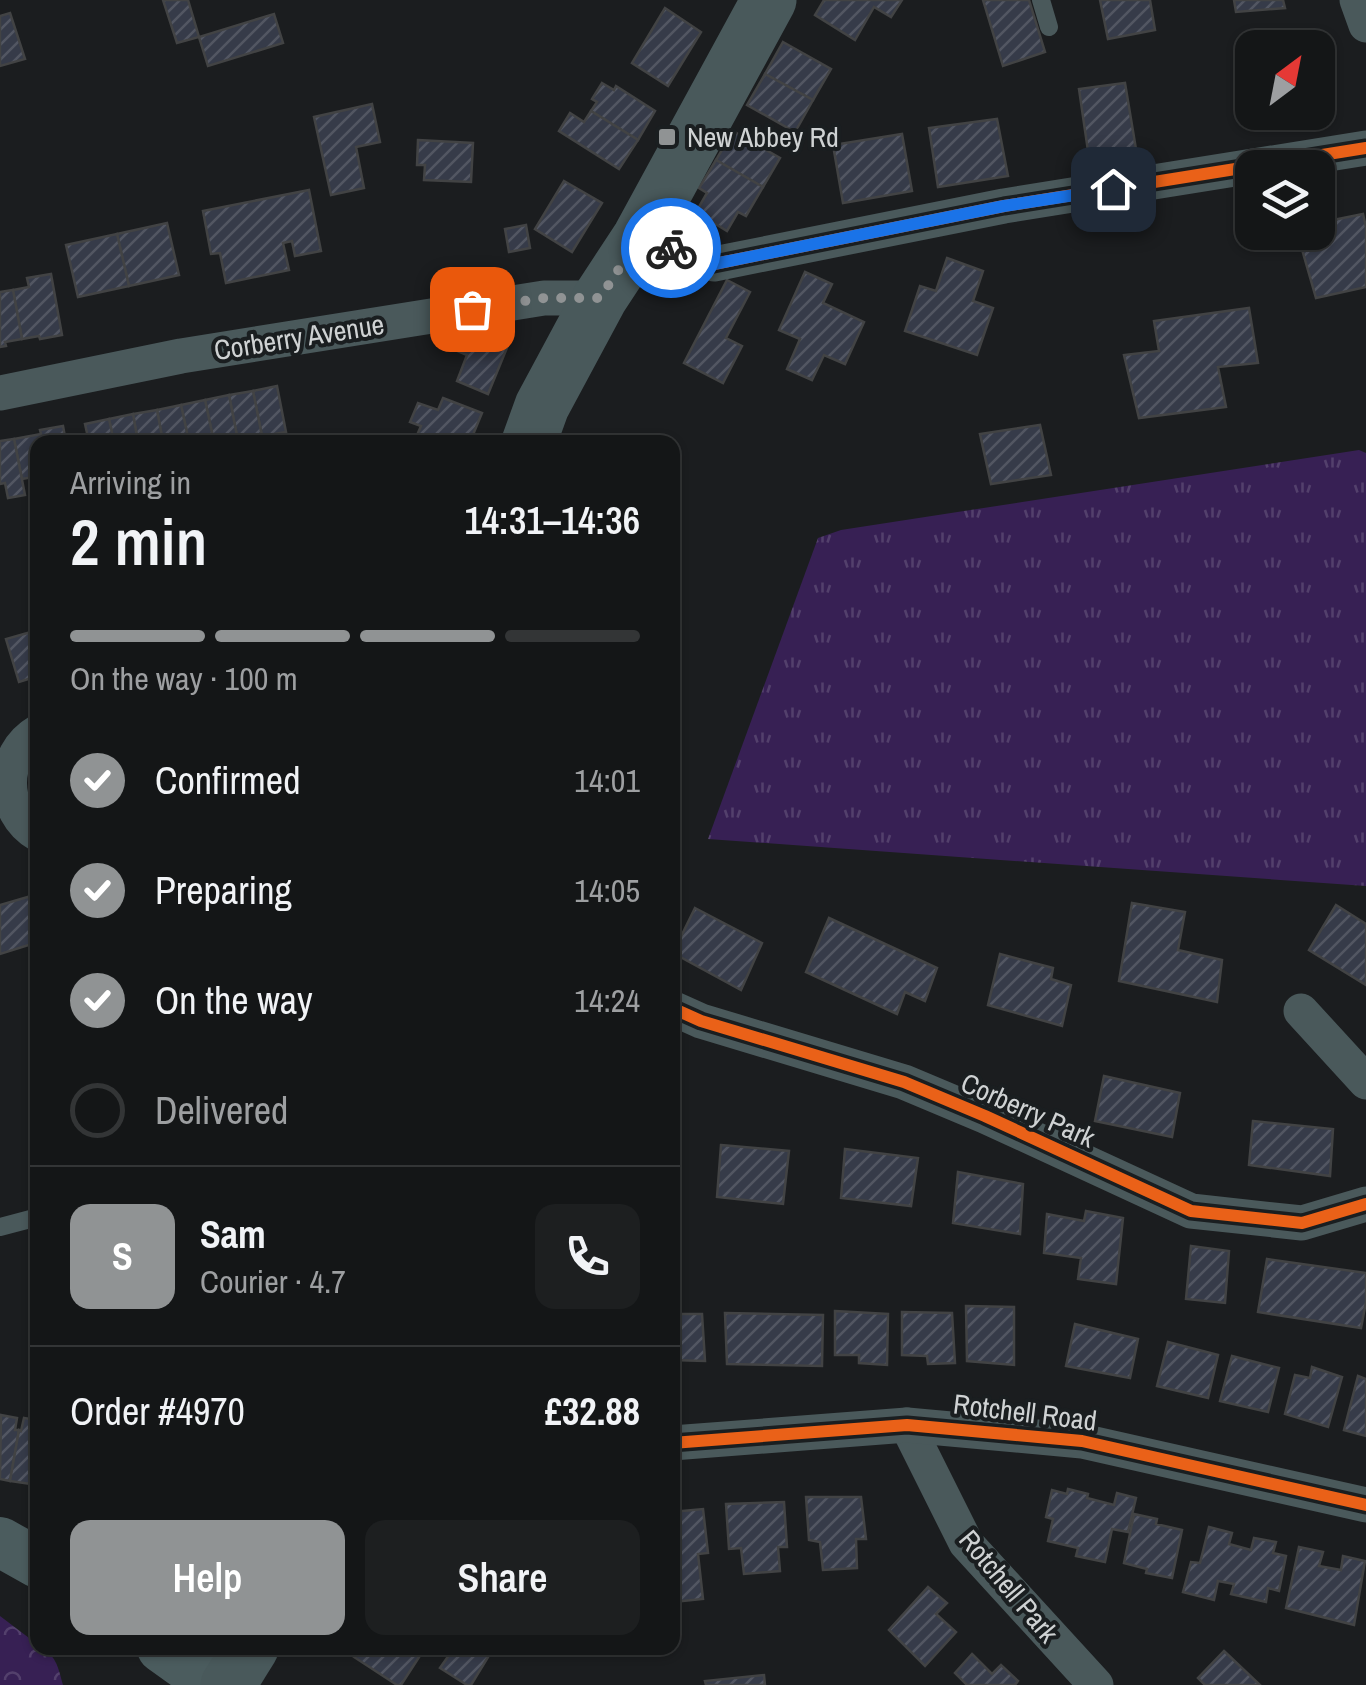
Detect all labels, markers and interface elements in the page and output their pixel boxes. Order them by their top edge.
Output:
north arrow [1235,30,1335,130]
map controls [1235,30,1335,250]
place label: New Abbey Rd [687,118,839,156]
marker: New Abbey Rd [656,126,678,148]
pin [1071,147,1156,232]
button: layers [1235,150,1335,250]
icon: home [1086,162,1141,217]
courier [621,198,721,298]
icon: bike [644,221,699,276]
pin [430,267,515,352]
icon: bag [445,282,500,337]
street label: Corberry Avenue [211,305,387,369]
text: Arriving in [70,461,191,504]
text: 14:31–14:36 [464,495,640,546]
text: 2 min [70,498,207,585]
text: On the way · 100 m [70,657,298,700]
icon: check [70,753,125,808]
text: Confirmed [155,755,300,806]
text: 14:01 [574,759,640,802]
icon: check [70,863,125,918]
text: Preparing [155,865,292,916]
text: 14:05 [574,869,640,912]
icon: check [70,973,125,1028]
text: On the way [155,975,313,1026]
text: 14:24 [574,979,640,1022]
street label: Corberry Park [955,1064,1101,1157]
text: Delivered [155,1085,288,1136]
button: phone [535,1204,640,1309]
text: Sam [200,1209,266,1260]
text: S [112,1231,133,1282]
text: Courier · 4.7 [200,1260,346,1303]
street label: Rotchell Road [951,1384,1099,1440]
text: Order #4970 [70,1386,245,1437]
text: £32.88 [545,1386,640,1437]
button: Help [70,1520,345,1635]
button: Share [365,1520,640,1635]
street label: Rotchell Park [951,1521,1068,1651]

